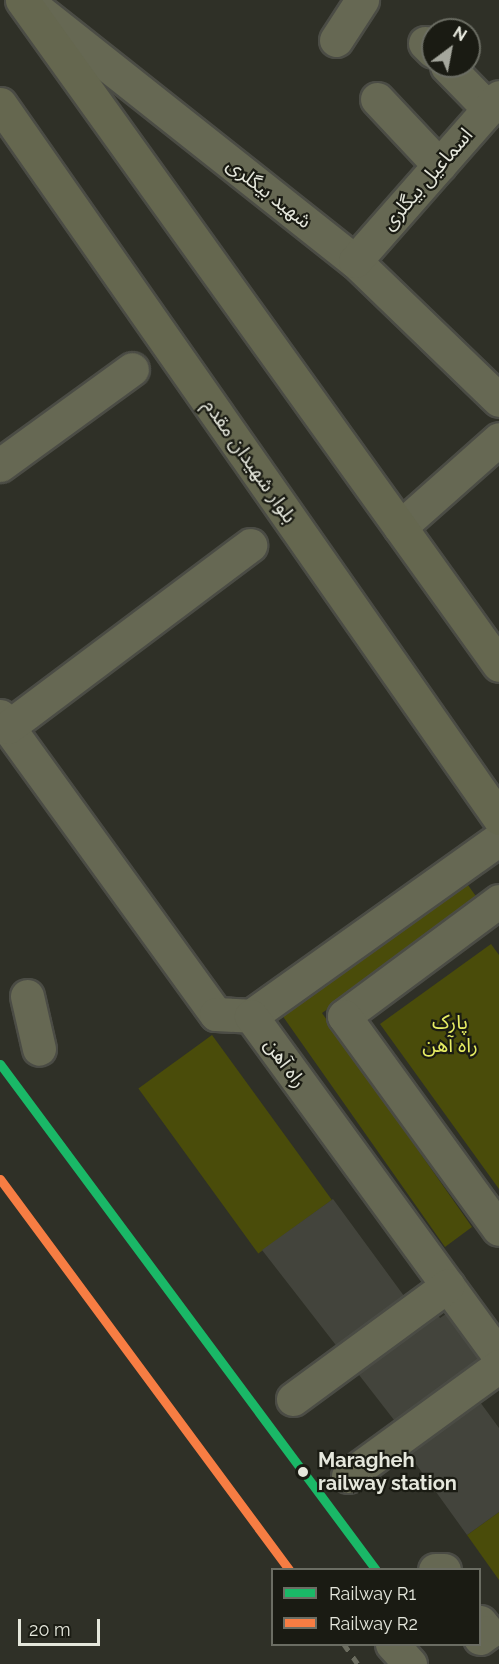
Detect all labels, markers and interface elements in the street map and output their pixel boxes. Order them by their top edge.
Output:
north arrow [421,18,481,78]
text: N [450,23,470,45]
street label: اسماعیل بیگلری [376,123,478,235]
street label: شهید بیگلری [222,152,316,234]
street label: بلوار شهیدان مقدم [198,394,302,528]
park label: پارک راه آهن [422,1011,478,1058]
street label: راه آهن [259,1033,311,1093]
place label: Maragheh railway station [318,1448,457,1495]
marker: Maragheh railway station [293,1462,313,1482]
legend [271,1568,481,1646]
text: Railway R1 [329,1583,416,1604]
scale bar [21,1607,104,1645]
text: Railway R2 [329,1613,418,1634]
text: 20 m [29,1619,71,1640]

